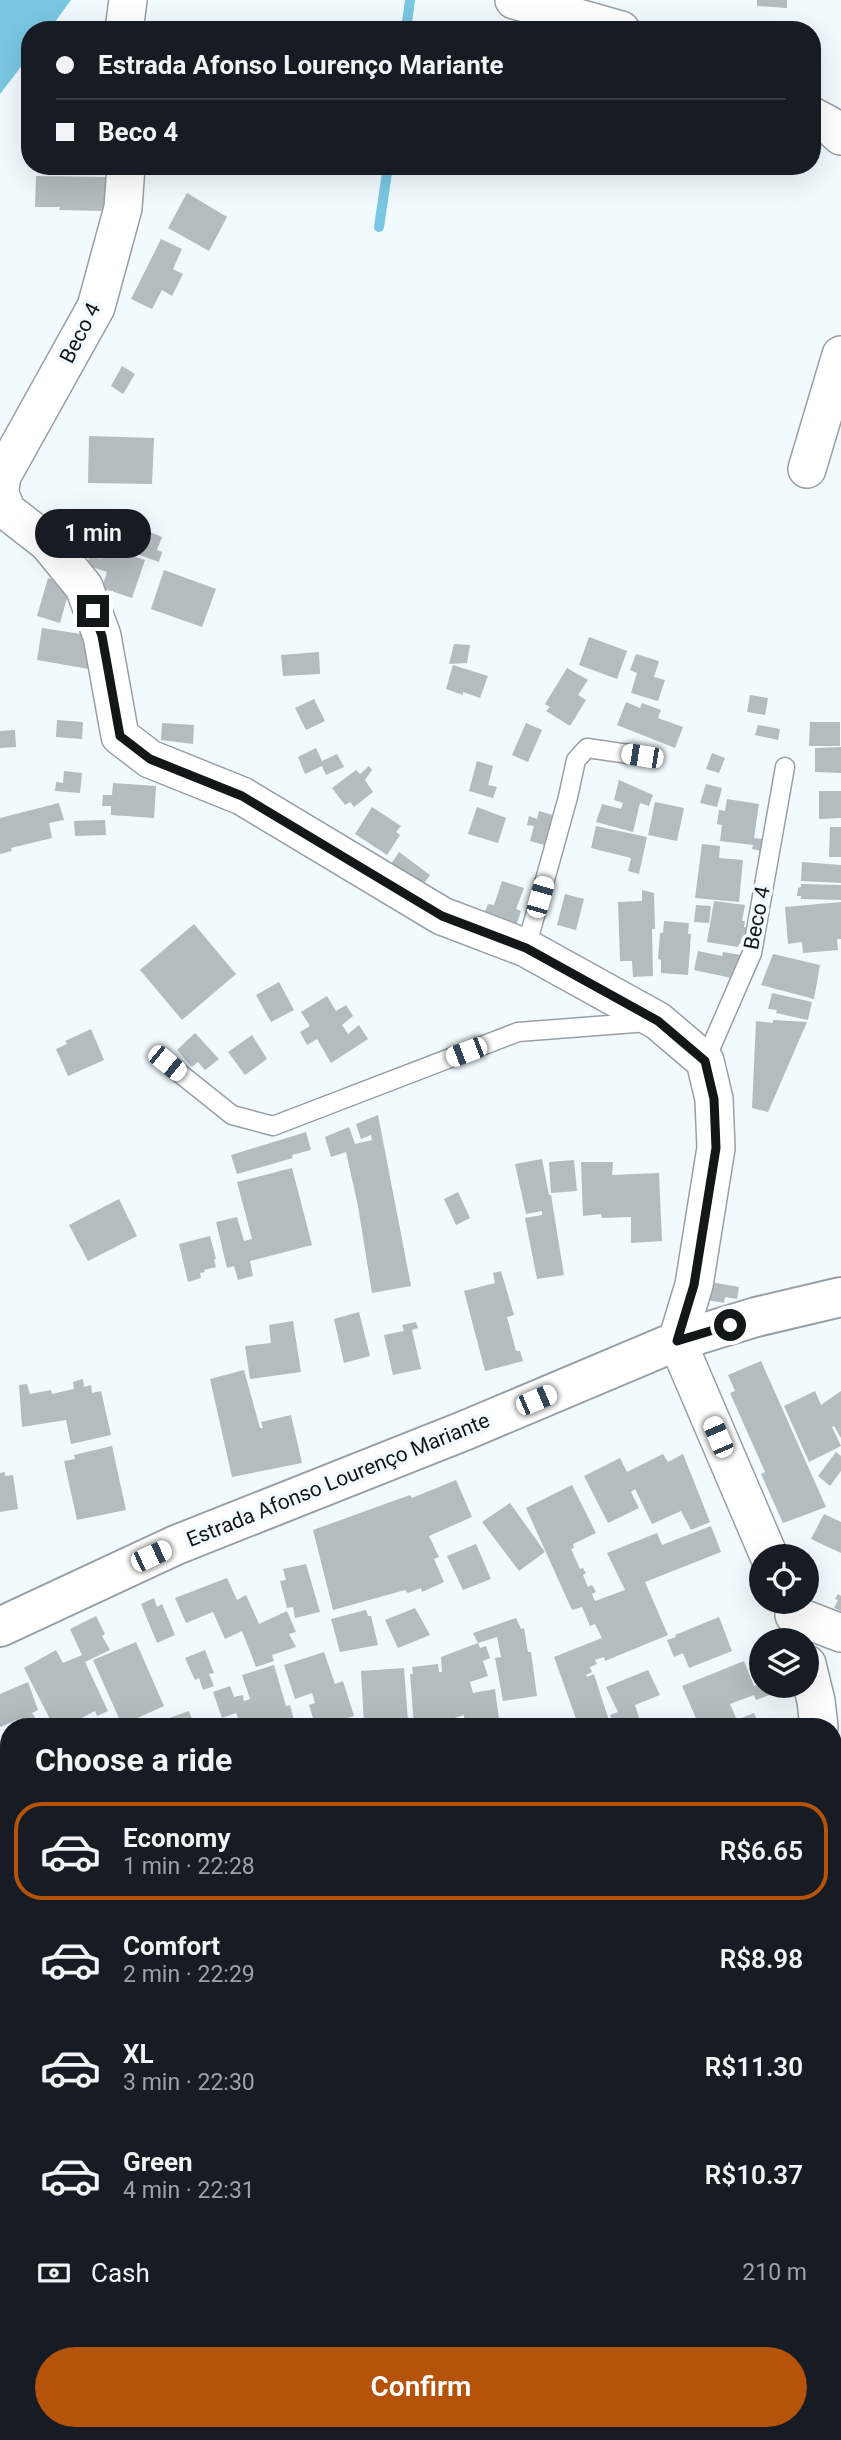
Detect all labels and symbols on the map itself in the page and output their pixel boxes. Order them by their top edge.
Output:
street label: Beco 4 [55,299,105,367]
callout: 1 min [35,510,151,558]
route end [77,595,109,627]
car [620,742,665,770]
car [525,874,556,920]
street label: Beco 4 [739,884,775,952]
car [443,1035,490,1069]
car [145,1042,190,1084]
route start [714,1309,746,1341]
car [513,1382,560,1418]
street label: Estrada Afonso Lourenço Mariante [183,1408,493,1552]
car [701,1414,736,1460]
car [128,1538,175,1574]

